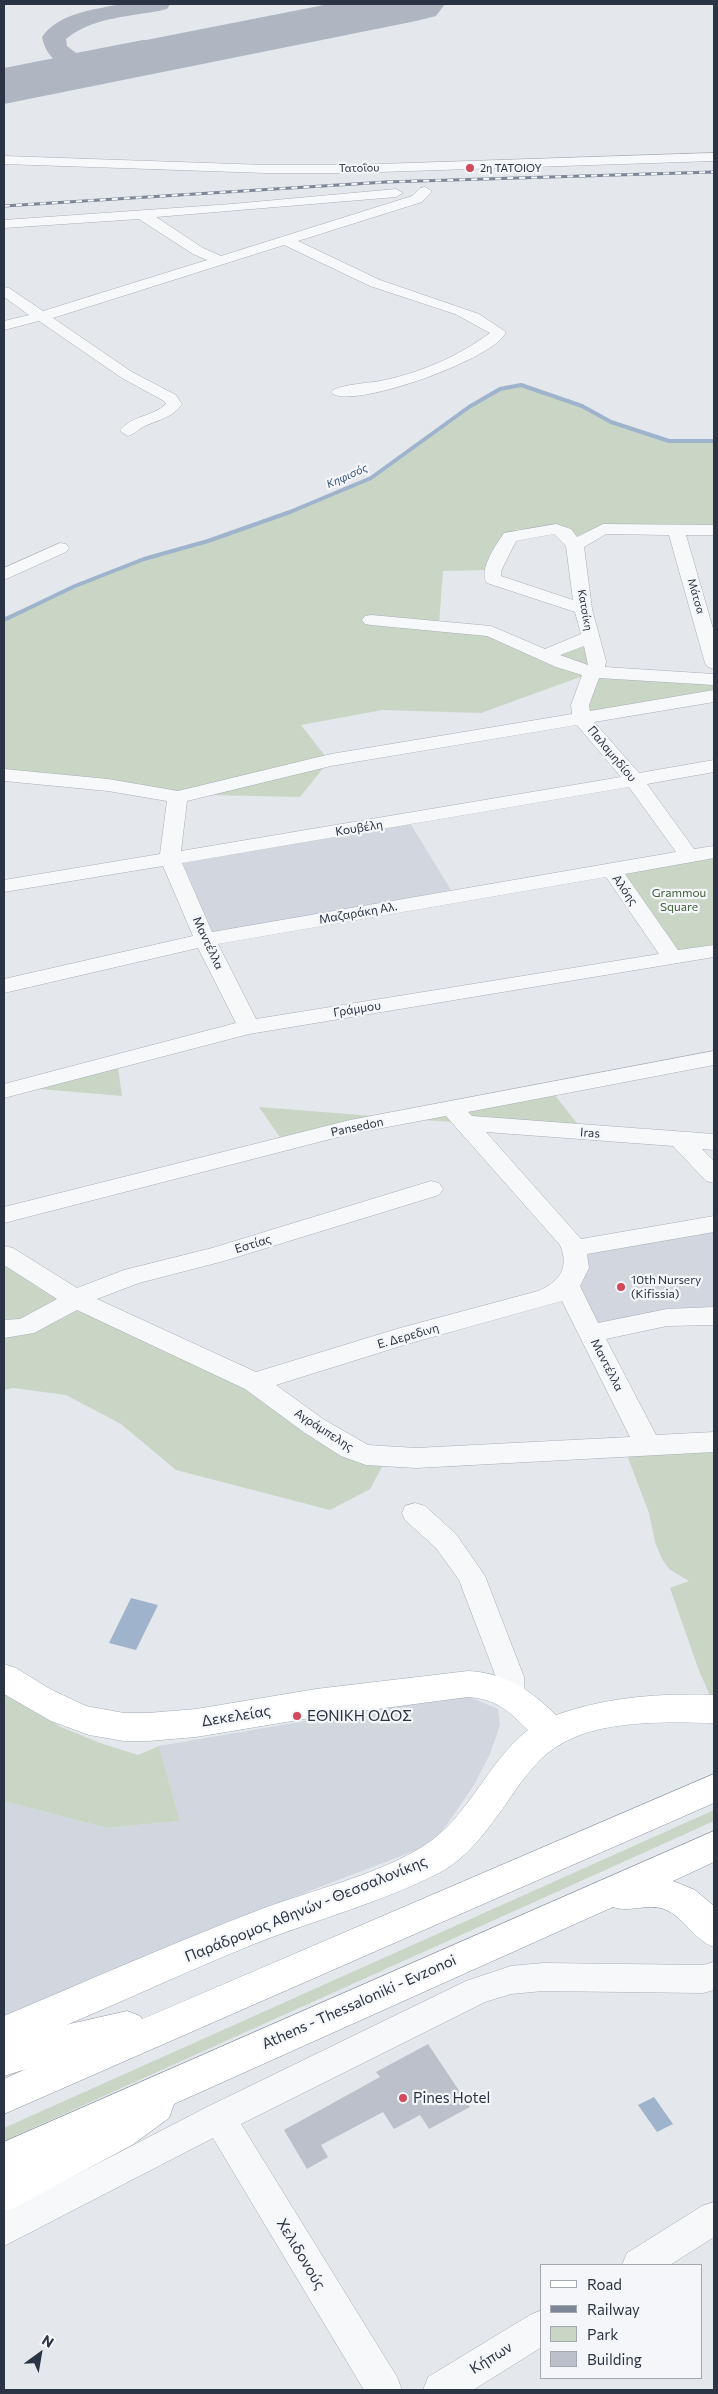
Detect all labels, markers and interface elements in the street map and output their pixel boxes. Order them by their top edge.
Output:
street label: Τατοΐου [338,161,380,175]
place label: 2η ΤΑΤΟΙΟΥ [480,161,542,175]
marker: 2η ΤΑΤΟΙΟΥ [464,162,476,174]
water label: Κηφισός [324,461,370,491]
street label: Μάτσα [685,577,707,615]
street label: Κατσίκη [575,588,595,632]
street label: Παλαμηδίου [585,723,639,785]
street label: Κουβέλη [334,817,384,839]
street label: Αλόης [609,872,641,908]
park label: Grammou Square [652,886,706,914]
street label: Μαζαράκη Αλ. [318,899,398,927]
street label: Μαντέλλα [190,914,226,972]
street label: Γράμμου [332,998,382,1020]
street label: Pansedon [329,1114,385,1140]
street label: Iras [580,1125,600,1141]
street label: Εστίας [233,1232,273,1256]
place label: 10th Nursery (Kifissia) [631,1273,701,1301]
marker: 10th Nursery (Kifissia) [615,1281,627,1293]
street label: Ε. Δερεδινη [376,1320,440,1352]
street label: Μαντέλλα [588,1337,626,1393]
street label: Αγράμπελης [292,1406,356,1454]
street label: Δεκελείας [200,1702,272,1730]
place label: ΕΘΝΙΚΗ ΟΔΟΣ [307,1707,412,1725]
marker: ΕΘΝΙΚΗ ΟΔΟΣ [291,1710,303,1722]
street label: Παράδρομος Αθηνών - Θεσσαλονίκης [182,1852,430,1966]
street label: Athens - Thessaloniki - Evzonoi [259,1951,459,2053]
place label: Pines Hotel [413,2089,490,2107]
marker: Pines Hotel [397,2092,409,2104]
street label: Χελιδονούς [273,2215,329,2293]
legend [540,2264,703,2379]
text: Road [587,2275,622,2293]
text: Railway [587,2300,640,2318]
text: Park [587,2325,618,2343]
north arrow [15,2329,65,2379]
text: N [39,2331,57,2351]
street label: Κήπων [466,2338,516,2378]
text: Building [587,2350,642,2368]

